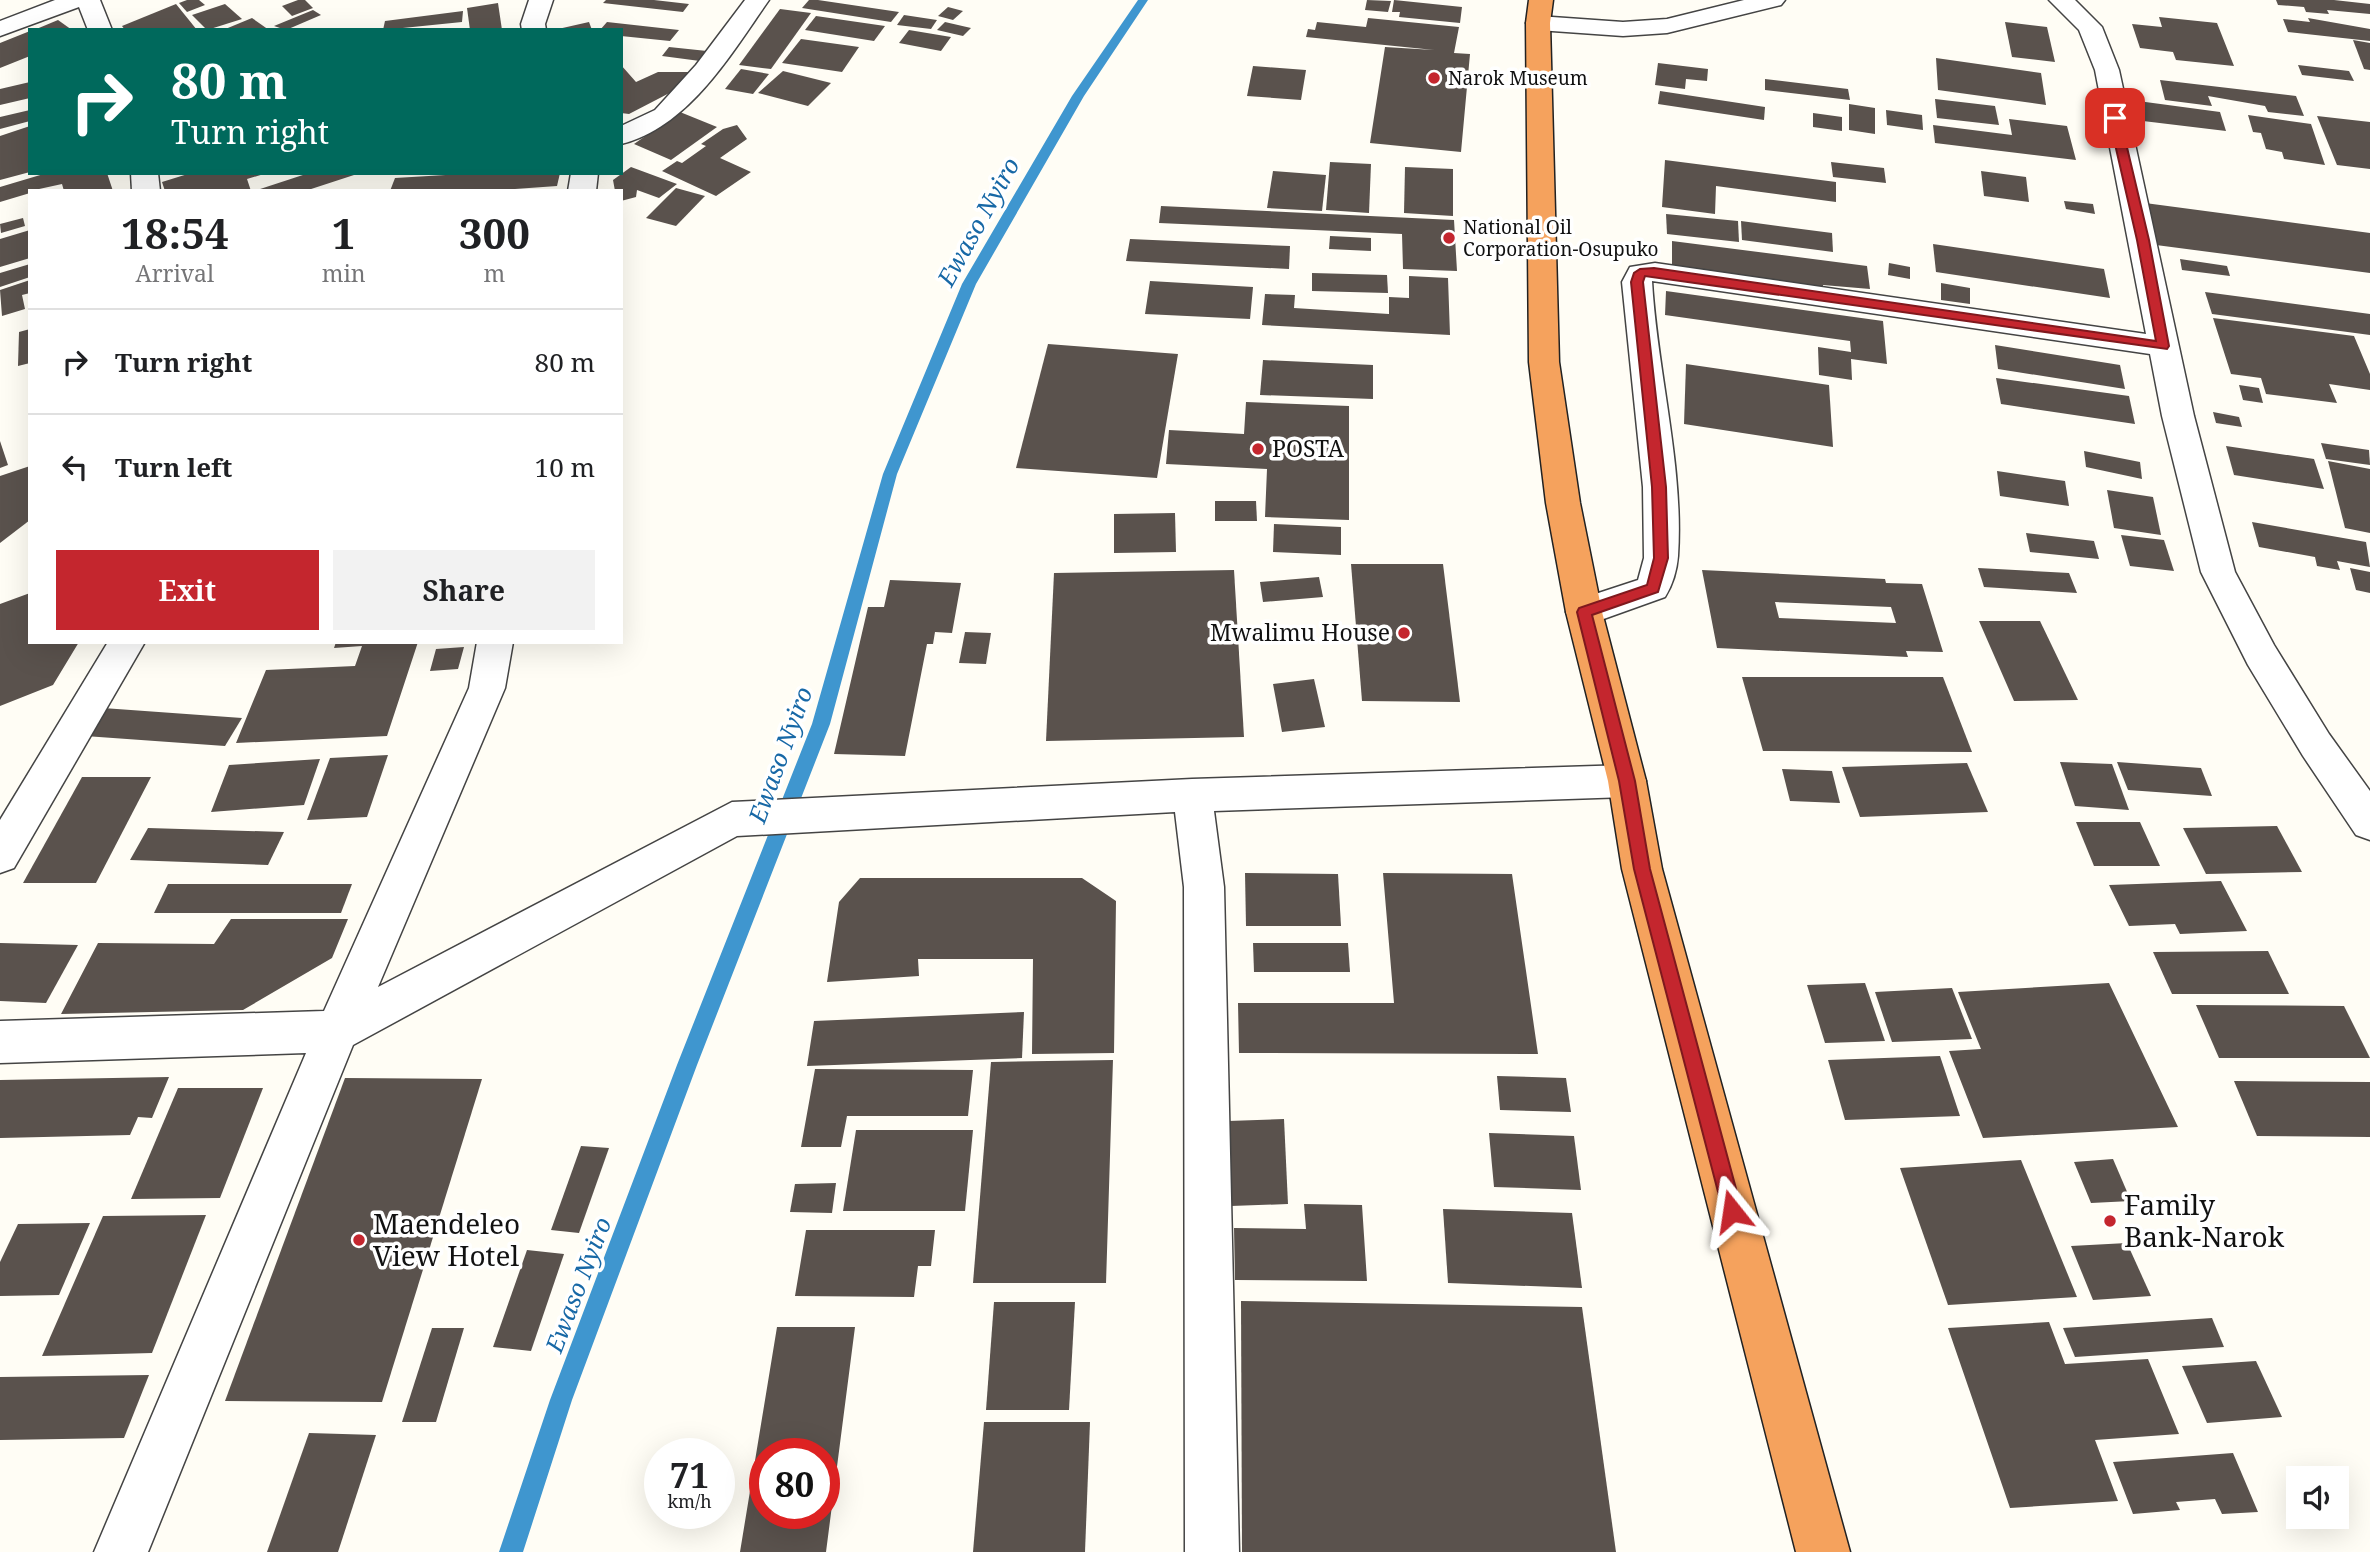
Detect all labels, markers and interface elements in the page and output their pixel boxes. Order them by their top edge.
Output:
text: 80 m [171,47,287,113]
icon: right [56,56,147,147]
place label: Narok Museum [1448,65,1588,91]
marker: Narok Museum [1426,70,1442,86]
pin [2085,88,2145,148]
icon: arrive [2096,99,2134,137]
text: Turn right [171,110,329,153]
water label: Ewaso Nyiro [928,151,1027,292]
text: 18:54 [121,204,229,261]
text: 1 [332,204,356,261]
text: 300 [459,204,530,261]
place label: National Oil Corporation-Osupuko [1463,214,1659,262]
marker: National Oil Corporation-Osupuko [1441,230,1457,246]
text: Arrival [136,257,214,289]
text: min [322,257,366,289]
text: m [483,257,505,289]
icon: right [56,343,94,381]
text: Turn right [115,344,252,380]
text: 80 m [535,344,595,380]
place label: POSTA [1272,432,1345,464]
marker: POSTA [1250,441,1266,457]
icon: left [56,448,94,486]
text: Turn left [115,449,232,485]
text: 10 m [535,449,595,485]
button: Exit [56,550,319,630]
button: Share [333,550,595,630]
place label: Mwalimu House [1210,616,1390,648]
marker: Mwalimu House [1396,625,1412,641]
water label: Ewaso Nyiro [739,682,819,828]
position arrow [1695,1174,1769,1248]
place label: Family Bank-Narok [2124,1185,2285,1255]
place label: Maendeleo View Hotel [373,1204,520,1274]
water label: Ewaso Nyiro [536,1212,619,1358]
marker: Family Bank-Narok [2102,1213,2118,1229]
marker: Maendeleo View Hotel [351,1232,367,1248]
speed limit sign: 80 [749,1438,840,1529]
text: 71 [670,1451,709,1498]
map controls [2286,1466,2349,1529]
button: sound [2286,1466,2349,1529]
text: km/h [667,1489,712,1513]

